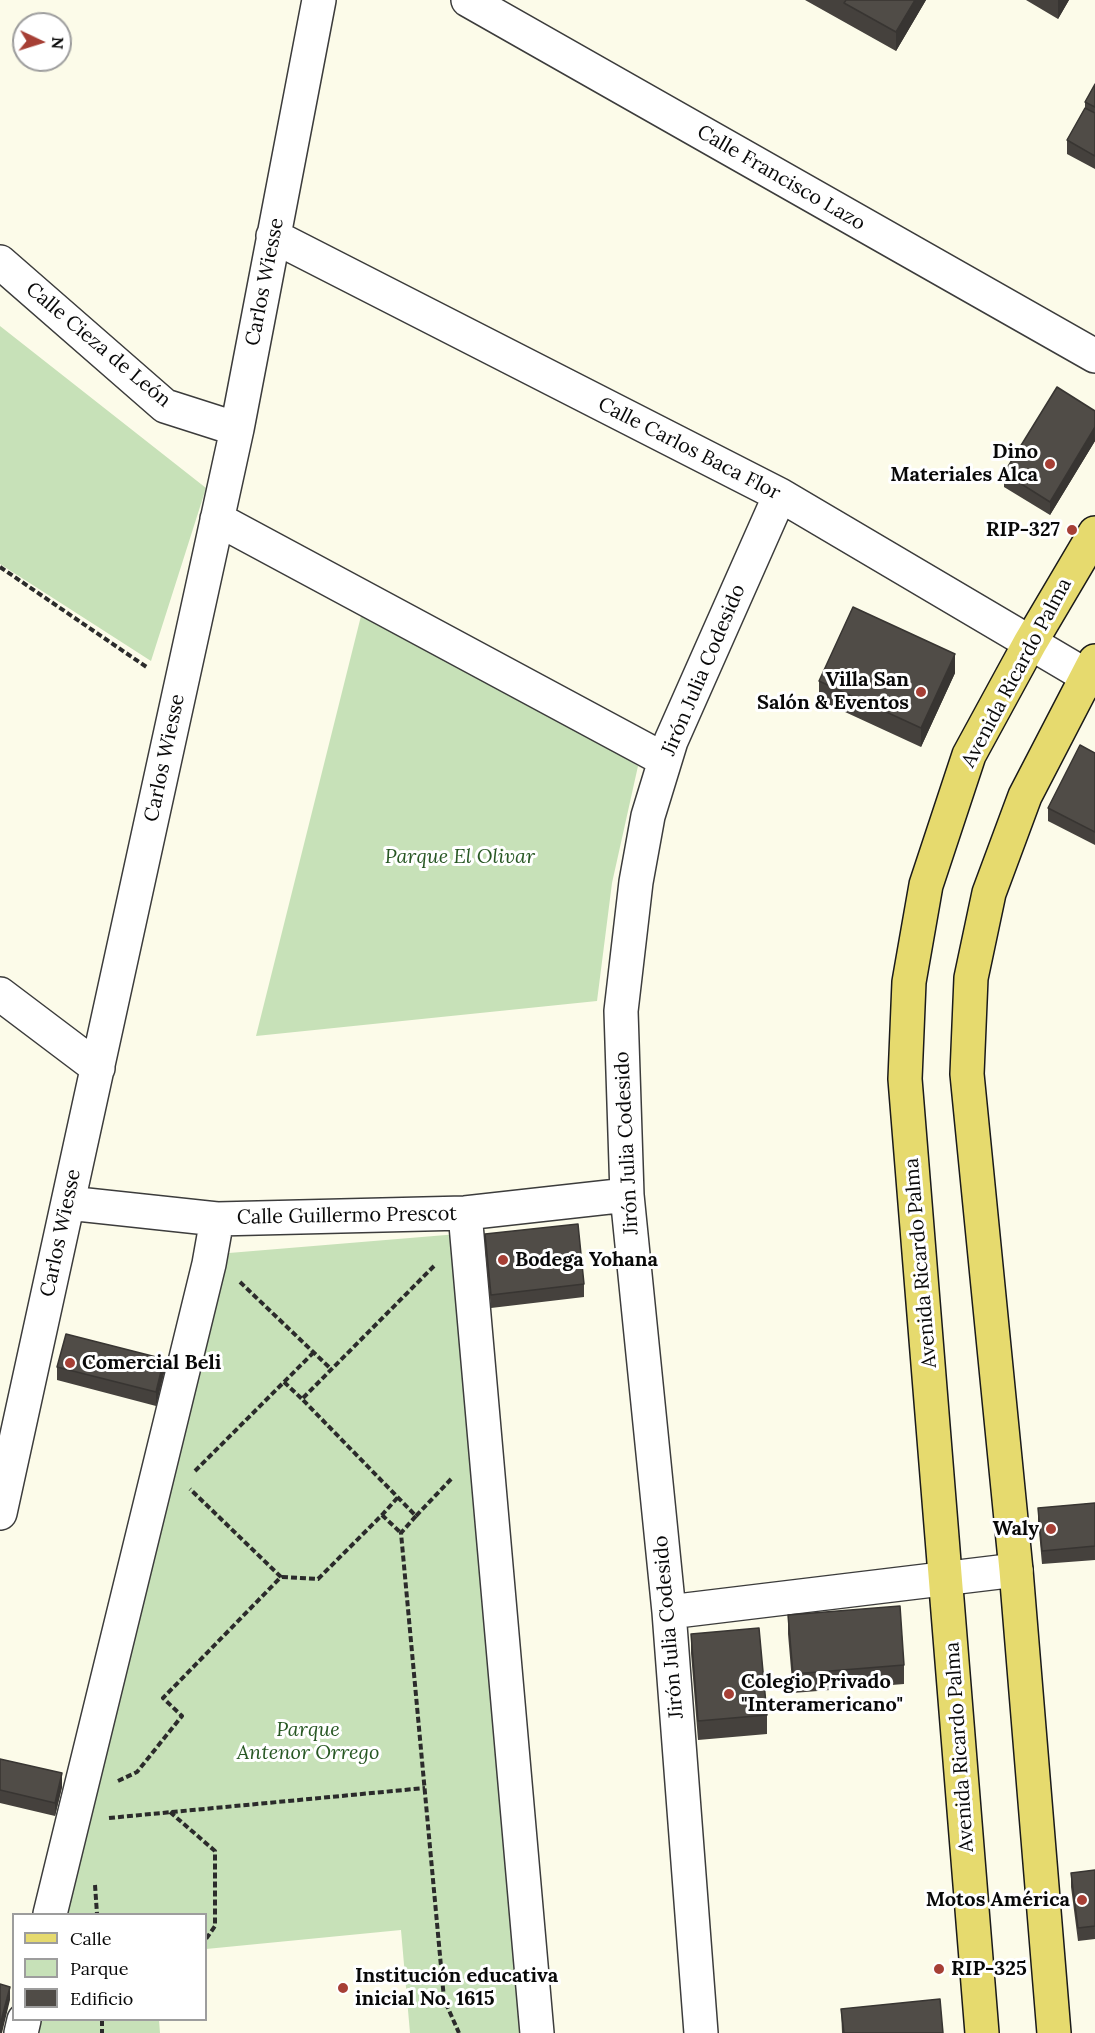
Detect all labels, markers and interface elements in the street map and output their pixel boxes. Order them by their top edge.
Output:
north arrow [12,12,72,72]
text: N [48,36,68,50]
street label: Calle Francisco Lazo [693,120,869,236]
street label: Carlos Wiesse [241,216,289,348]
street label: Calle Cieza de León [21,277,175,413]
street label: Calle Carlos Baca Flor [594,393,784,505]
place label: Dino Materiales Alca [890,440,1038,487]
marker: Dino Materiales Alca [1043,457,1057,471]
place label: RIP-327 [986,518,1060,542]
marker: RIP-327 [1065,523,1079,537]
street label: Avenida Ricardo Palma [957,574,1077,772]
street label: Jirón Julia Codesido [657,581,751,759]
place label: Villa San Salón & Eventos [757,668,909,715]
marker: Villa San Salón & Eventos [914,685,928,699]
street label: Carlos Wiesse [140,692,190,824]
park label: Parque El Olivar [385,845,535,869]
street label: Jirón Julia Codesido [610,1051,644,1235]
street label: Avenida Ricardo Palma [900,1157,942,1369]
street label: Carlos Wiesse [36,1167,86,1299]
street label: Calle Guillermo Prescot [237,1202,457,1230]
place label: Bodega Yohana [515,1248,658,1272]
marker: Bodega Yohana [496,1253,510,1267]
place label: Comercial Beli [82,1351,221,1375]
marker: Comercial Beli [63,1356,77,1370]
place label: Waly [993,1517,1039,1541]
marker: Waly [1044,1522,1058,1536]
street label: Jirón Julia Codesido [649,1534,689,1720]
street label: Avenida Ricardo Palma [941,1641,979,1853]
place label: Colegio Privado "Interamericano" [741,1670,903,1717]
marker: Colegio Privado "Interamericano" [722,1687,736,1701]
park label: Parque Antenor Orrego [237,1718,379,1765]
place label: Motos América [926,1888,1070,1912]
marker: Motos América [1075,1893,1089,1907]
legend [12,1913,207,2021]
text: Calle [70,1927,111,1950]
text: Parque [70,1957,129,1980]
place label: RIP-325 [951,1957,1027,1981]
marker: RIP-325 [932,1962,946,1976]
place label: Institución educativa inicial No. 1615 [355,1964,558,2011]
marker: Institución educativa inicial No. 1615 [336,1981,350,1995]
text: Edificio [70,1987,133,2010]

